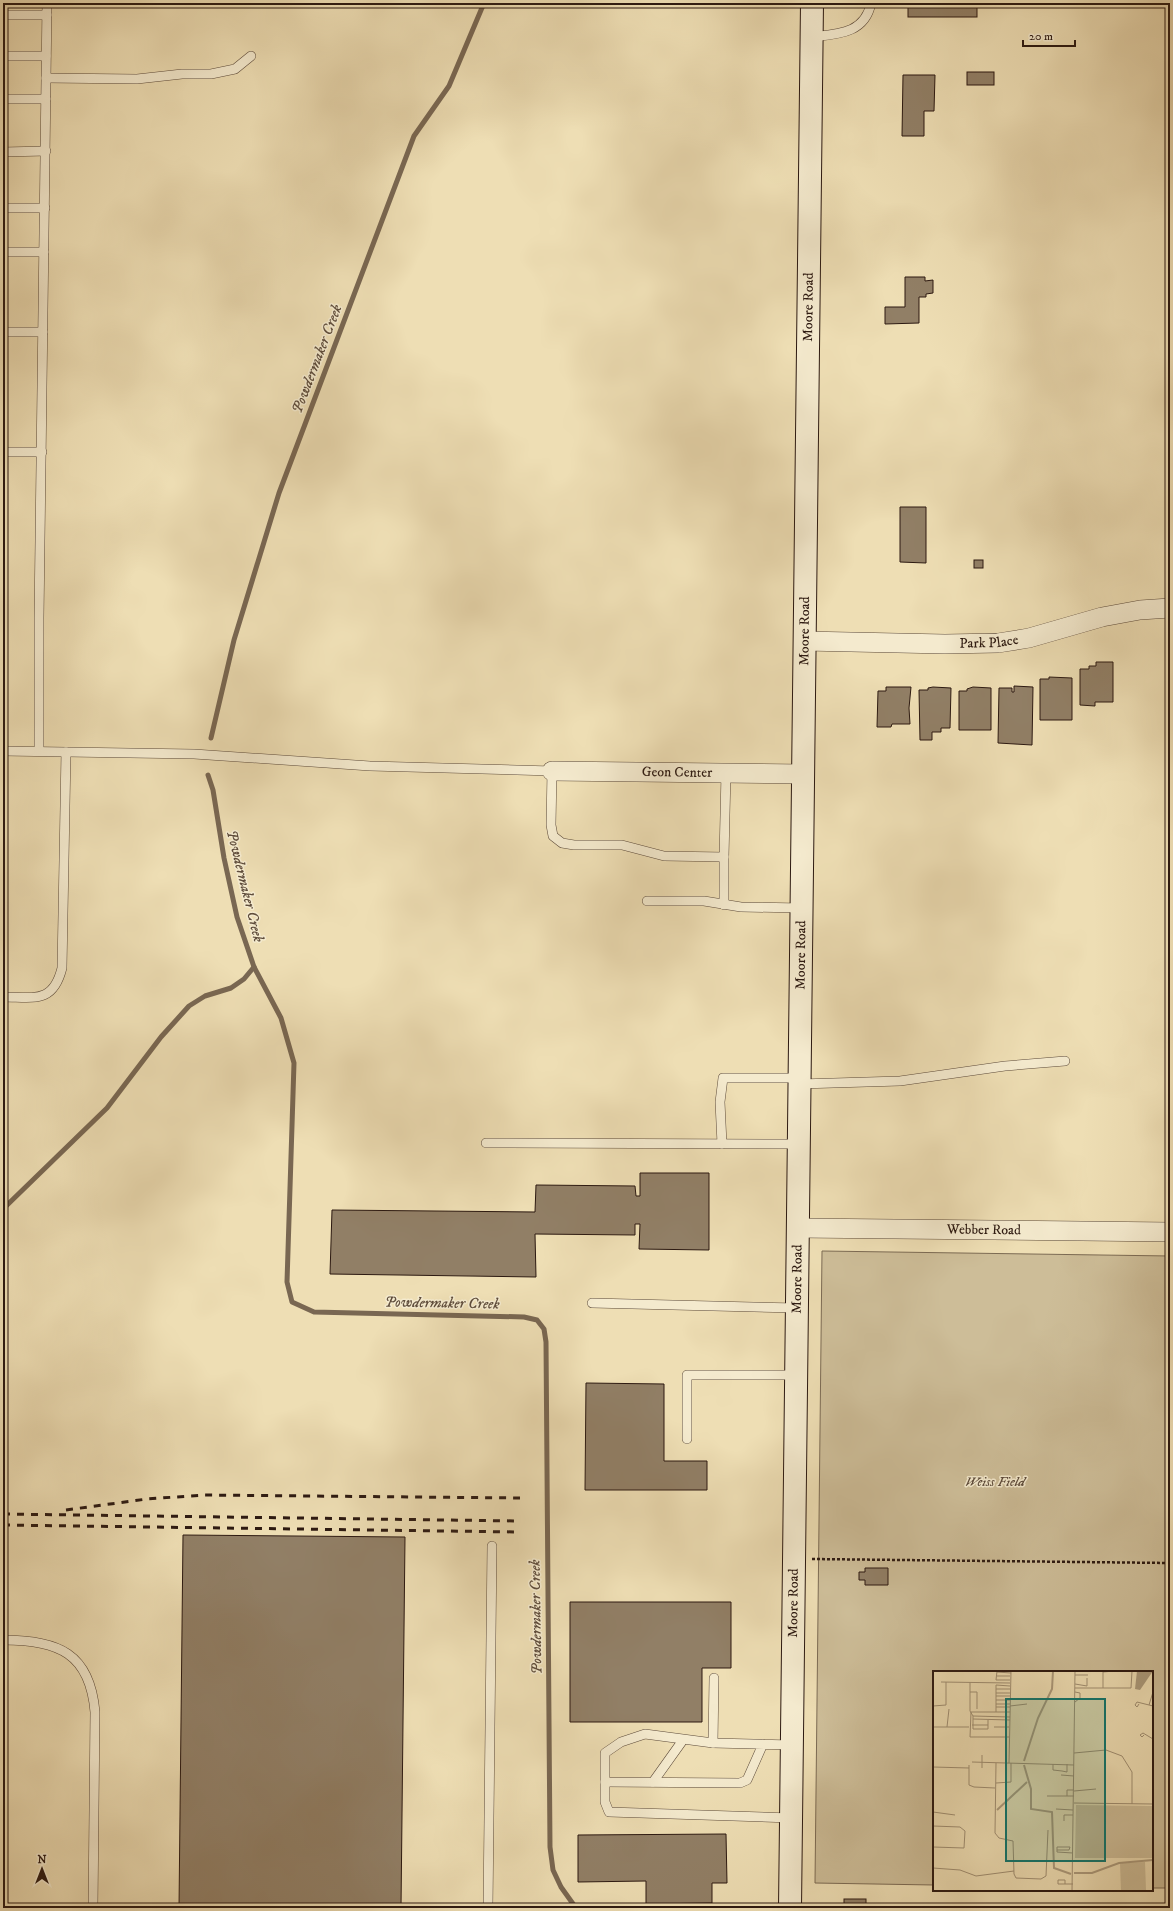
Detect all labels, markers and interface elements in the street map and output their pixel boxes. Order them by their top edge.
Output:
scale bar [1023,22,1075,48]
text: 20 m [1029,29,1053,44]
street label: Moore Road [799,272,818,342]
water label: Powdermaker Creek [288,301,347,416]
street label: Moore Road [795,596,814,666]
street label: Park Place [959,631,1020,653]
street label: Geon Center [642,763,713,782]
water label: Powdermaker Creek [222,828,268,945]
street label: Moore Road [792,920,810,990]
street label: Webber Road [946,1221,1021,1239]
street label: Moore Road [788,1244,807,1314]
water label: Powdermaker Creek [384,1292,500,1314]
park label: Weiss Field [965,1473,1027,1491]
water label: Powdermaker Creek [525,1559,547,1675]
street label: Moore Road [784,1568,803,1638]
inset map [933,1671,1153,1891]
north arrow [22,1849,62,1889]
text: N [37,1853,47,1867]

